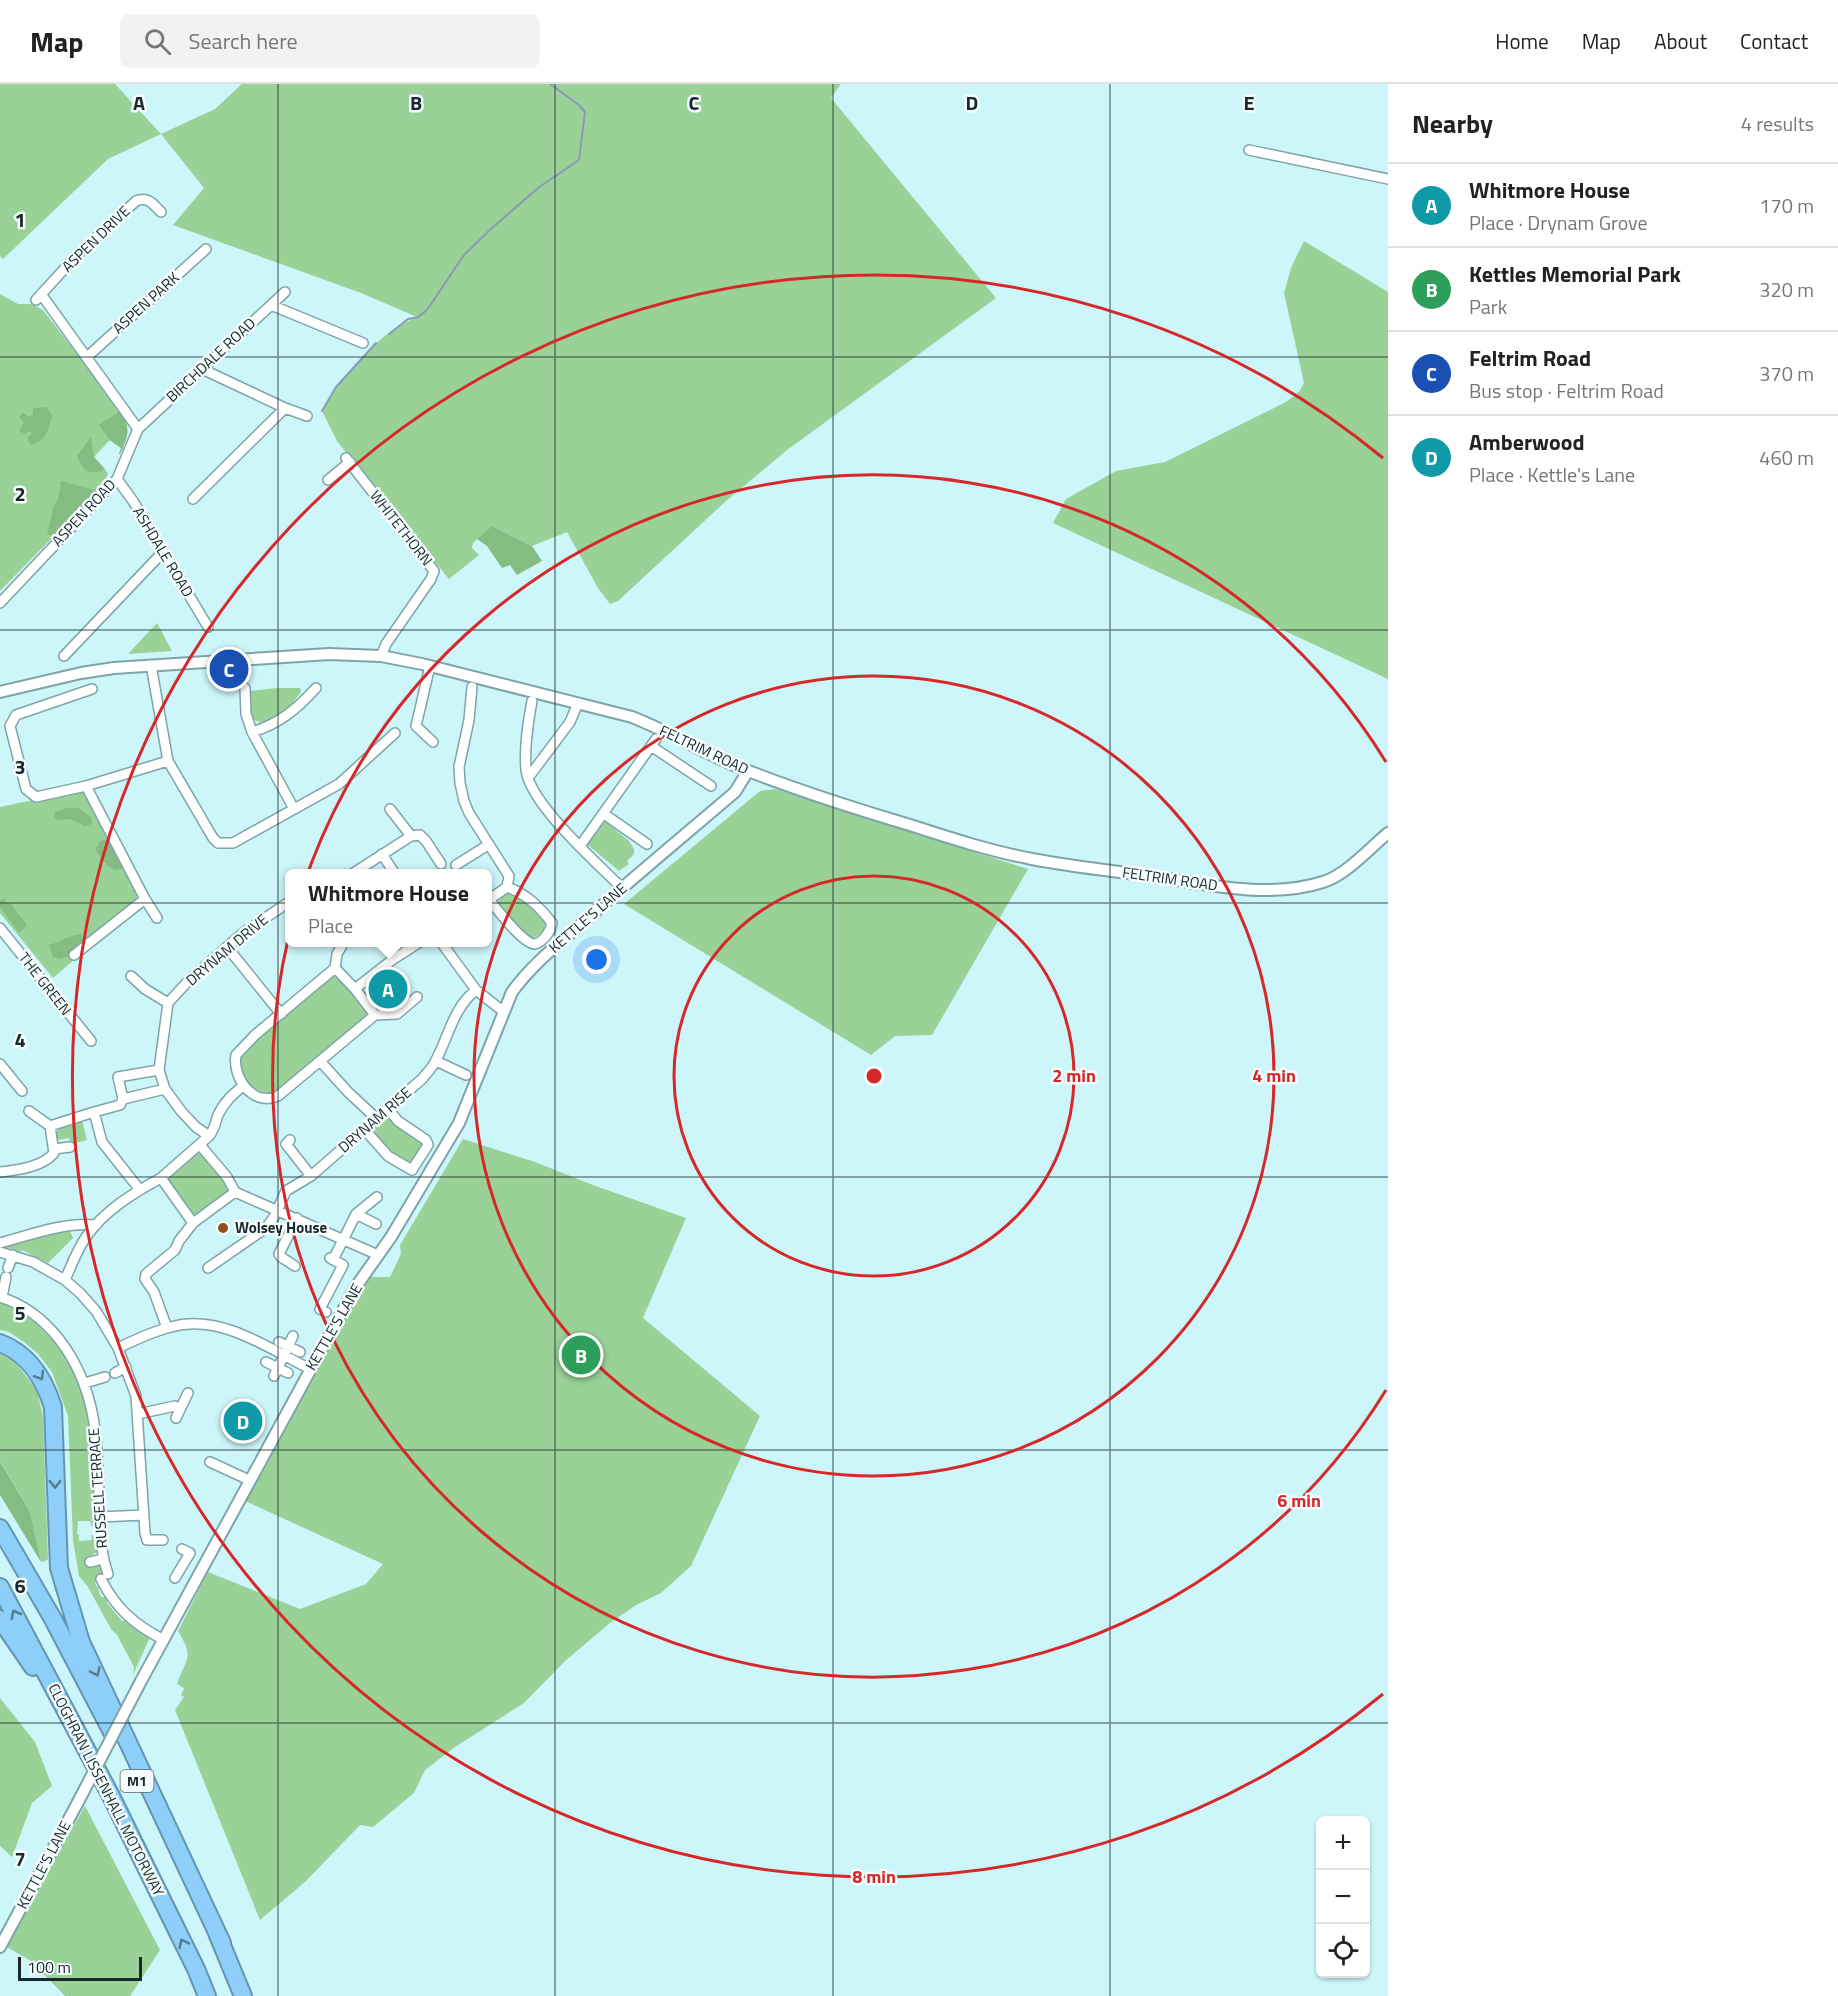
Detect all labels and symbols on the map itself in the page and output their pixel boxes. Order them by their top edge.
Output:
text: A [133,87,145,118]
text: B [410,87,422,118]
text: C [689,87,700,118]
text: D [966,87,978,118]
text: E [1243,87,1255,118]
street label: ASPEN DRIVE [56,200,135,277]
text: 1 [14,204,26,235]
street label: ASPEN PARK [107,266,184,339]
street label: BIRCHDALE ROAD [161,312,261,407]
street label: ASPEN ROAD [46,474,121,552]
text: 2 [14,478,26,509]
street label: WHITETHORN [364,485,438,570]
street label: ASHDALE ROAD [127,502,200,601]
pin: C [210,646,248,692]
street label: FELTRIM ROAD [656,719,753,780]
text: 3 [14,751,26,782]
street label: FELTRIM ROAD [1121,860,1219,897]
street label: KETTLE'S LANE [543,877,632,958]
street label: DRYNAM DRIVE [180,908,273,991]
your location [582,945,611,974]
street label: THE GREEN [13,947,77,1020]
pin: A [368,966,408,1012]
text: 4 [14,1024,26,1055]
text: 2 min [1052,1062,1096,1089]
text: 4 min [1252,1062,1296,1089]
centre of rings [864,1066,884,1086]
street label: DRYNAM RISE [333,1081,417,1158]
place label: Wolsey House [235,1216,328,1239]
marker: Wolsey House [216,1221,230,1235]
street label: KETTLE'S LANE [299,1279,368,1375]
text: 5 [14,1297,26,1328]
pin: B [562,1332,600,1378]
one-way arrow [32,1370,44,1380]
pin: D [224,1398,262,1444]
street label: RUSSELL TERRACE [82,1427,113,1549]
one-way arrow [49,1480,61,1489]
text: 6 min [1277,1487,1321,1514]
text: 6 [14,1570,26,1601]
one-way arrow [11,1610,22,1620]
one-way arrow [88,1666,100,1677]
street label: CLOGHRAN LISSENHALL MOTORWAY [43,1679,170,1900]
road number: M1 [120,1770,154,1792]
street label: KETTLE'S LANE [11,1816,77,1913]
text: 7 [14,1843,26,1874]
text: 8 min [852,1863,896,1890]
one-way arrow [178,1938,190,1949]
scale bar [18,1954,142,1982]

